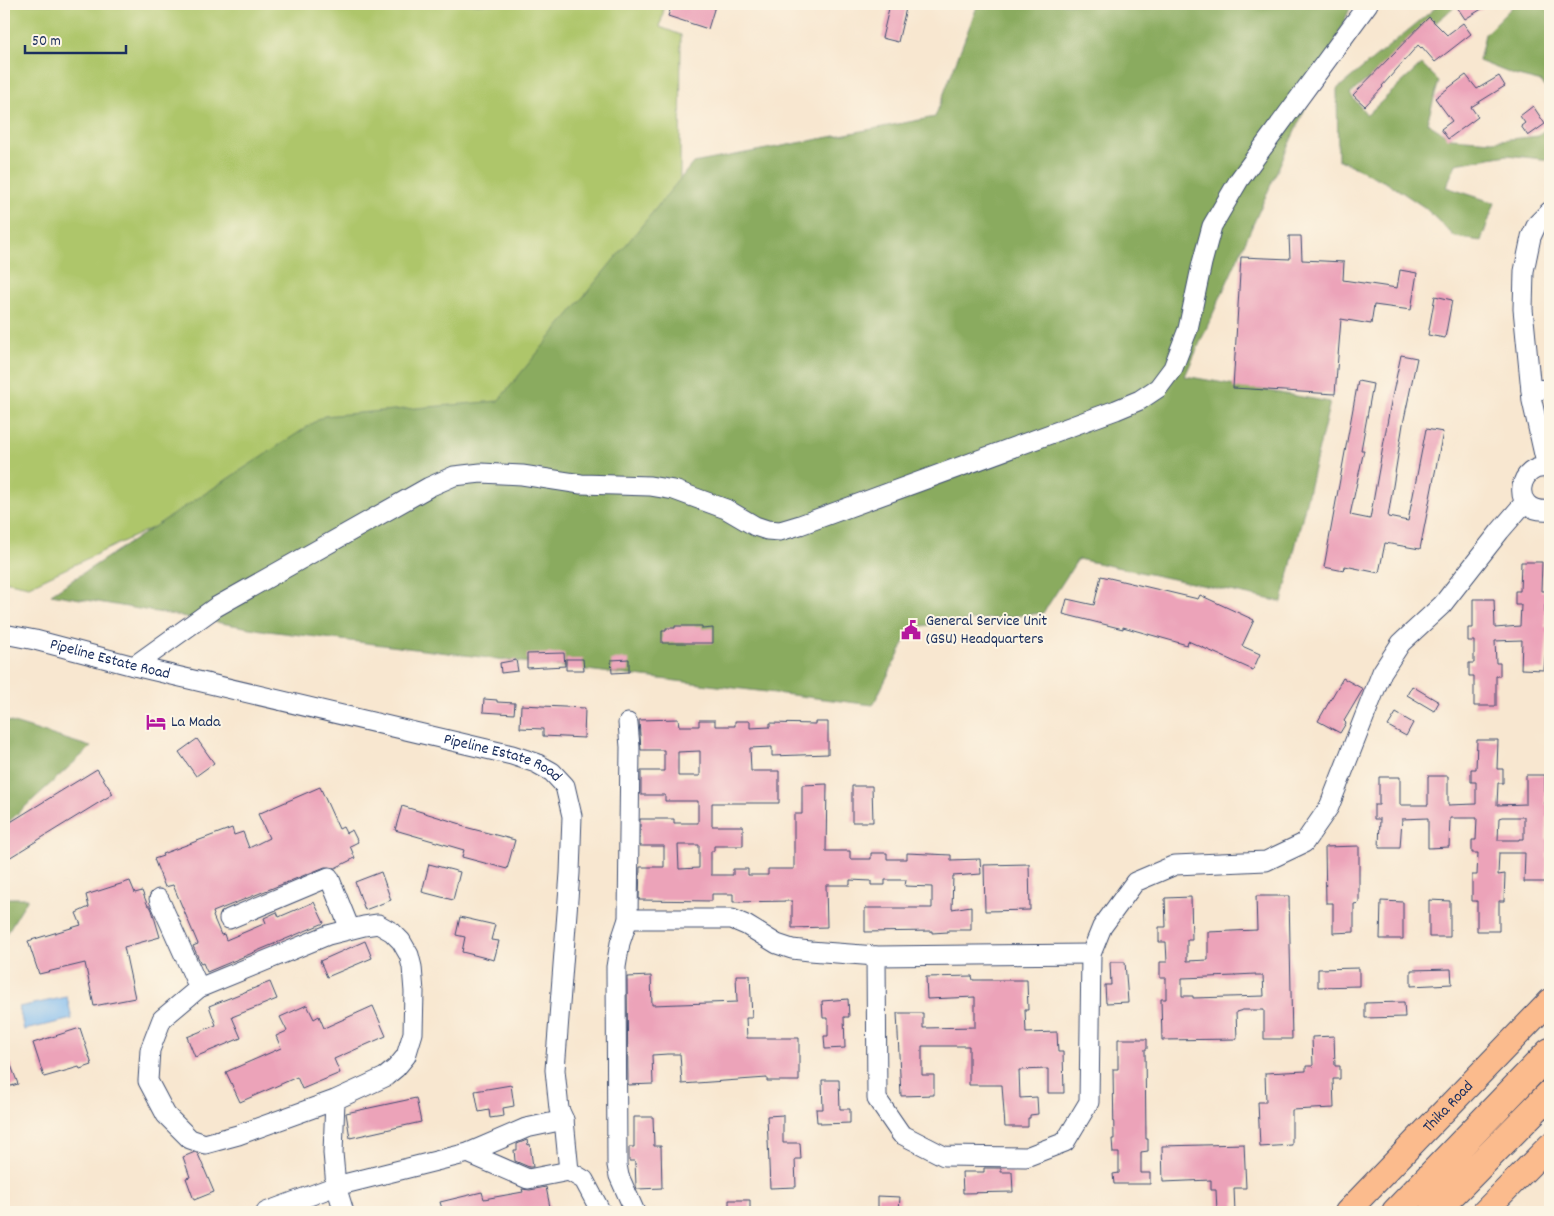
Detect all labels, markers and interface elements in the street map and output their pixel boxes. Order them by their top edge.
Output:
scale bar [25,22,126,54]
text: 50 m [32,31,61,53]
place label: General Service Unit (GSU) Headquarters [926,610,1047,651]
public building icon: General Service Unit (GSU) Headquarters [900,619,922,641]
street label: Pipeline Estate Road [47,633,172,686]
hotel icon: La Mada [145,711,167,733]
place label: La Mada [171,711,221,734]
street label: Pipeline Estate Road [441,728,567,787]
street label: Thika Road [1418,1076,1479,1138]

